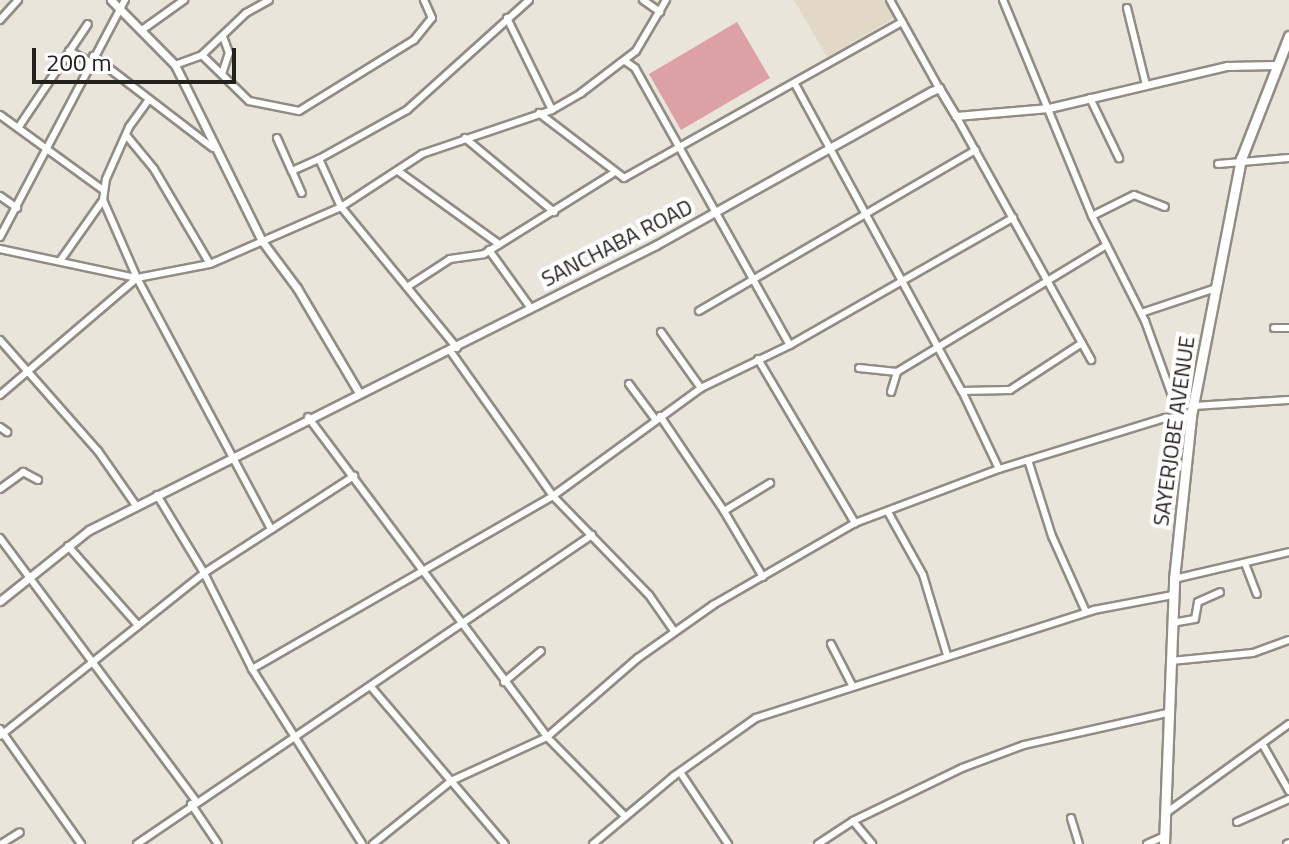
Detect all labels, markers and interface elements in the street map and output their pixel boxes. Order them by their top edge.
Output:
scale bar [36,32,240,82]
text: 200 m [46,44,112,80]
street label: SANCHABA ROAD [537,194,697,292]
street label: SAYERJOBE AVENUE [1148,334,1200,528]

